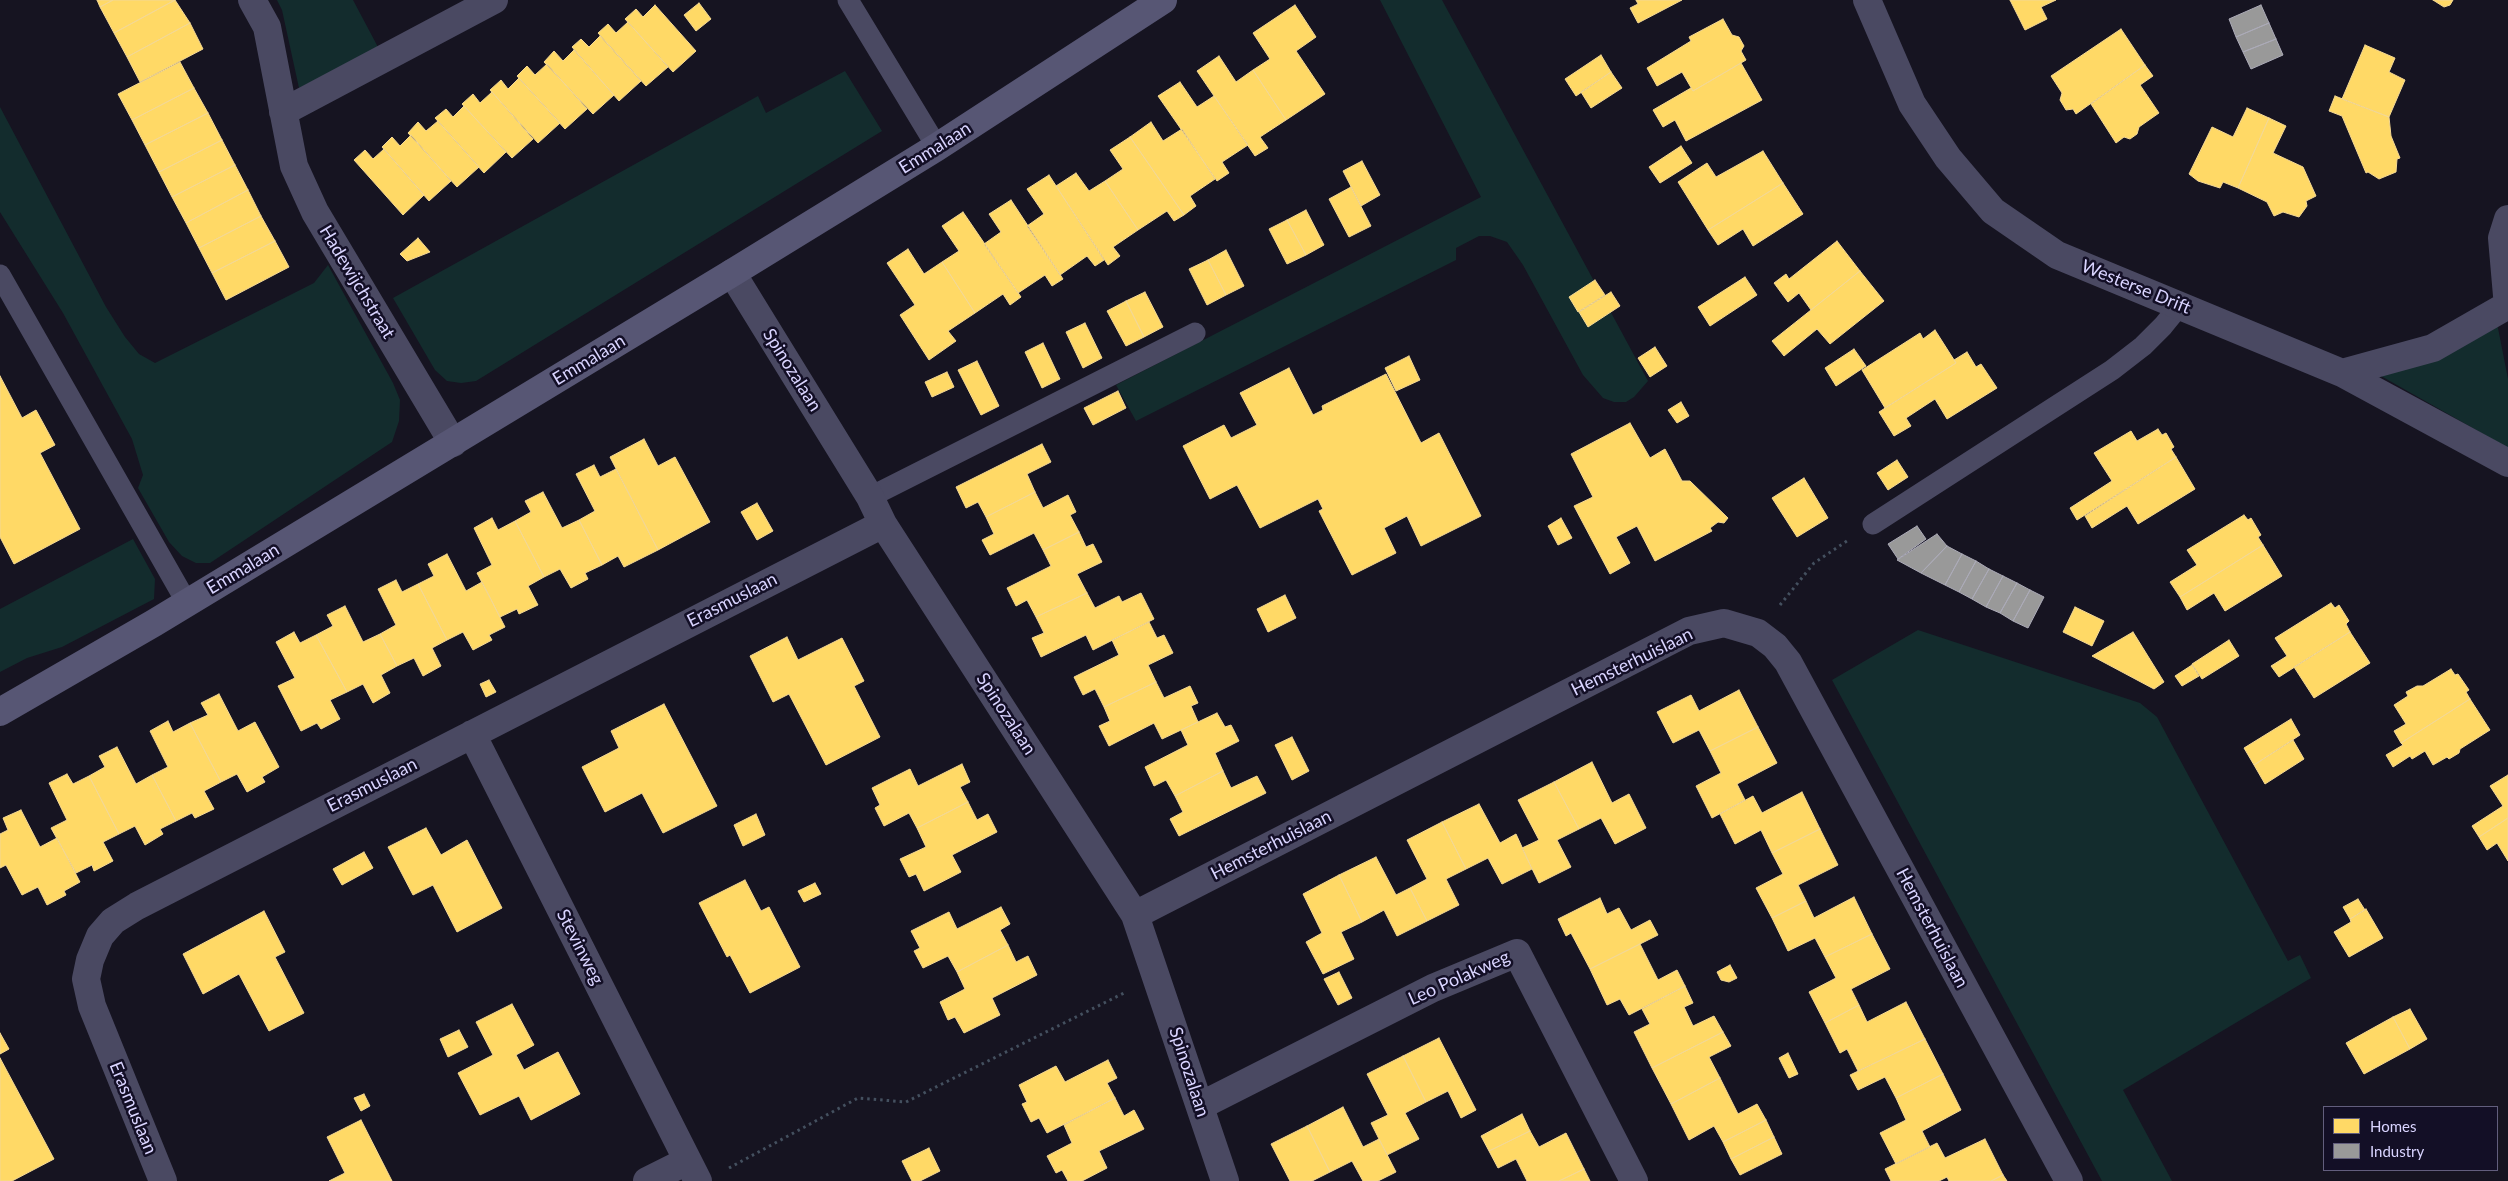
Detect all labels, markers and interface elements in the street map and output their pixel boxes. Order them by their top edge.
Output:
street label: Emmalaan [895,117,975,179]
street label: Hadewijchstraat [315,221,399,343]
street label: Westerse Drift [2078,255,2194,319]
street label: Spinozalaan [758,325,826,415]
street label: Emmalaan [549,330,629,390]
street label: Emmalaan [203,539,283,599]
street label: Erasmuslaan [683,568,781,632]
street label: Hemsterhuislaan [1568,623,1696,701]
street label: Spinozalaan [972,669,1040,759]
street label: Erasmuslaan [323,753,421,817]
street label: Hemsterhuislaan [1207,805,1335,885]
street label: Hemsterhuislaan [1891,864,1973,992]
street label: Stevinweg [552,906,608,988]
street label: Leo Polakweg [1405,946,1513,1010]
street label: Spinozalaan [1164,1024,1214,1120]
street label: Erasmuslaan [105,1058,161,1158]
legend [2323,1106,2498,1171]
text: Homes [2370,1117,2416,1135]
text: Industry [2370,1142,2424,1160]

